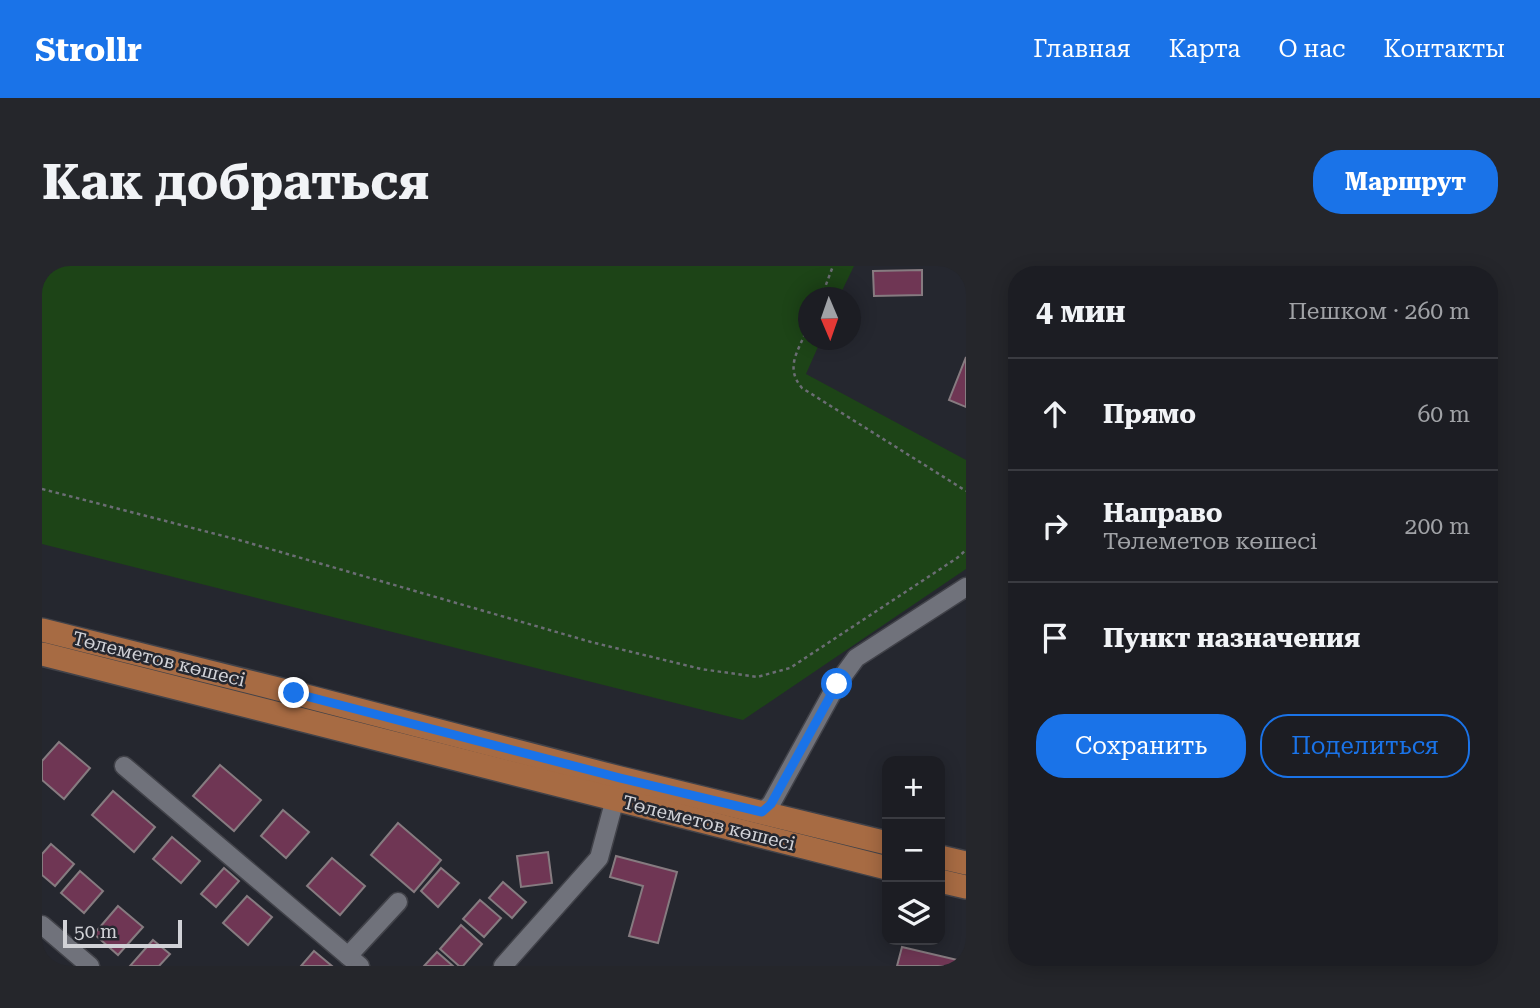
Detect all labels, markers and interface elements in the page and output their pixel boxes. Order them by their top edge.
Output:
text: Strollr [35,30,142,69]
text: Главная [1033,35,1131,63]
text: Карта [1169,35,1240,63]
text: О нас [1278,35,1345,63]
text: Контакты [1383,35,1505,63]
button: Маршрут [1313,150,1498,214]
text: Как добраться [42,154,429,211]
north arrow [798,287,861,350]
text: 4 мин [1036,294,1126,329]
text: Пешком · 260 m [1288,298,1470,325]
icon: ahead [1036,395,1074,433]
text: Прямо [1103,399,1196,429]
text: 60 m [1417,401,1470,428]
text: Направо [1103,498,1223,528]
icon: right [1036,507,1074,545]
text: 200 m [1405,513,1470,540]
text: Төлеметов көшесі [1103,528,1317,555]
icon: arrive [1036,619,1074,657]
text: Пункт назначения [1103,623,1360,653]
street label: Төлеметов көшесі [70,626,248,692]
route start [821,668,852,699]
route end [278,677,309,708]
button: Сохранить [1036,714,1246,778]
button: Поделиться [1260,714,1470,778]
map controls [882,756,945,945]
button: + [882,756,945,819]
street label: Төлеметов көшесі [620,790,798,856]
button: − [882,819,945,882]
button: layers [882,882,945,945]
scale bar [63,917,182,949]
text: 50 m [74,920,117,943]

